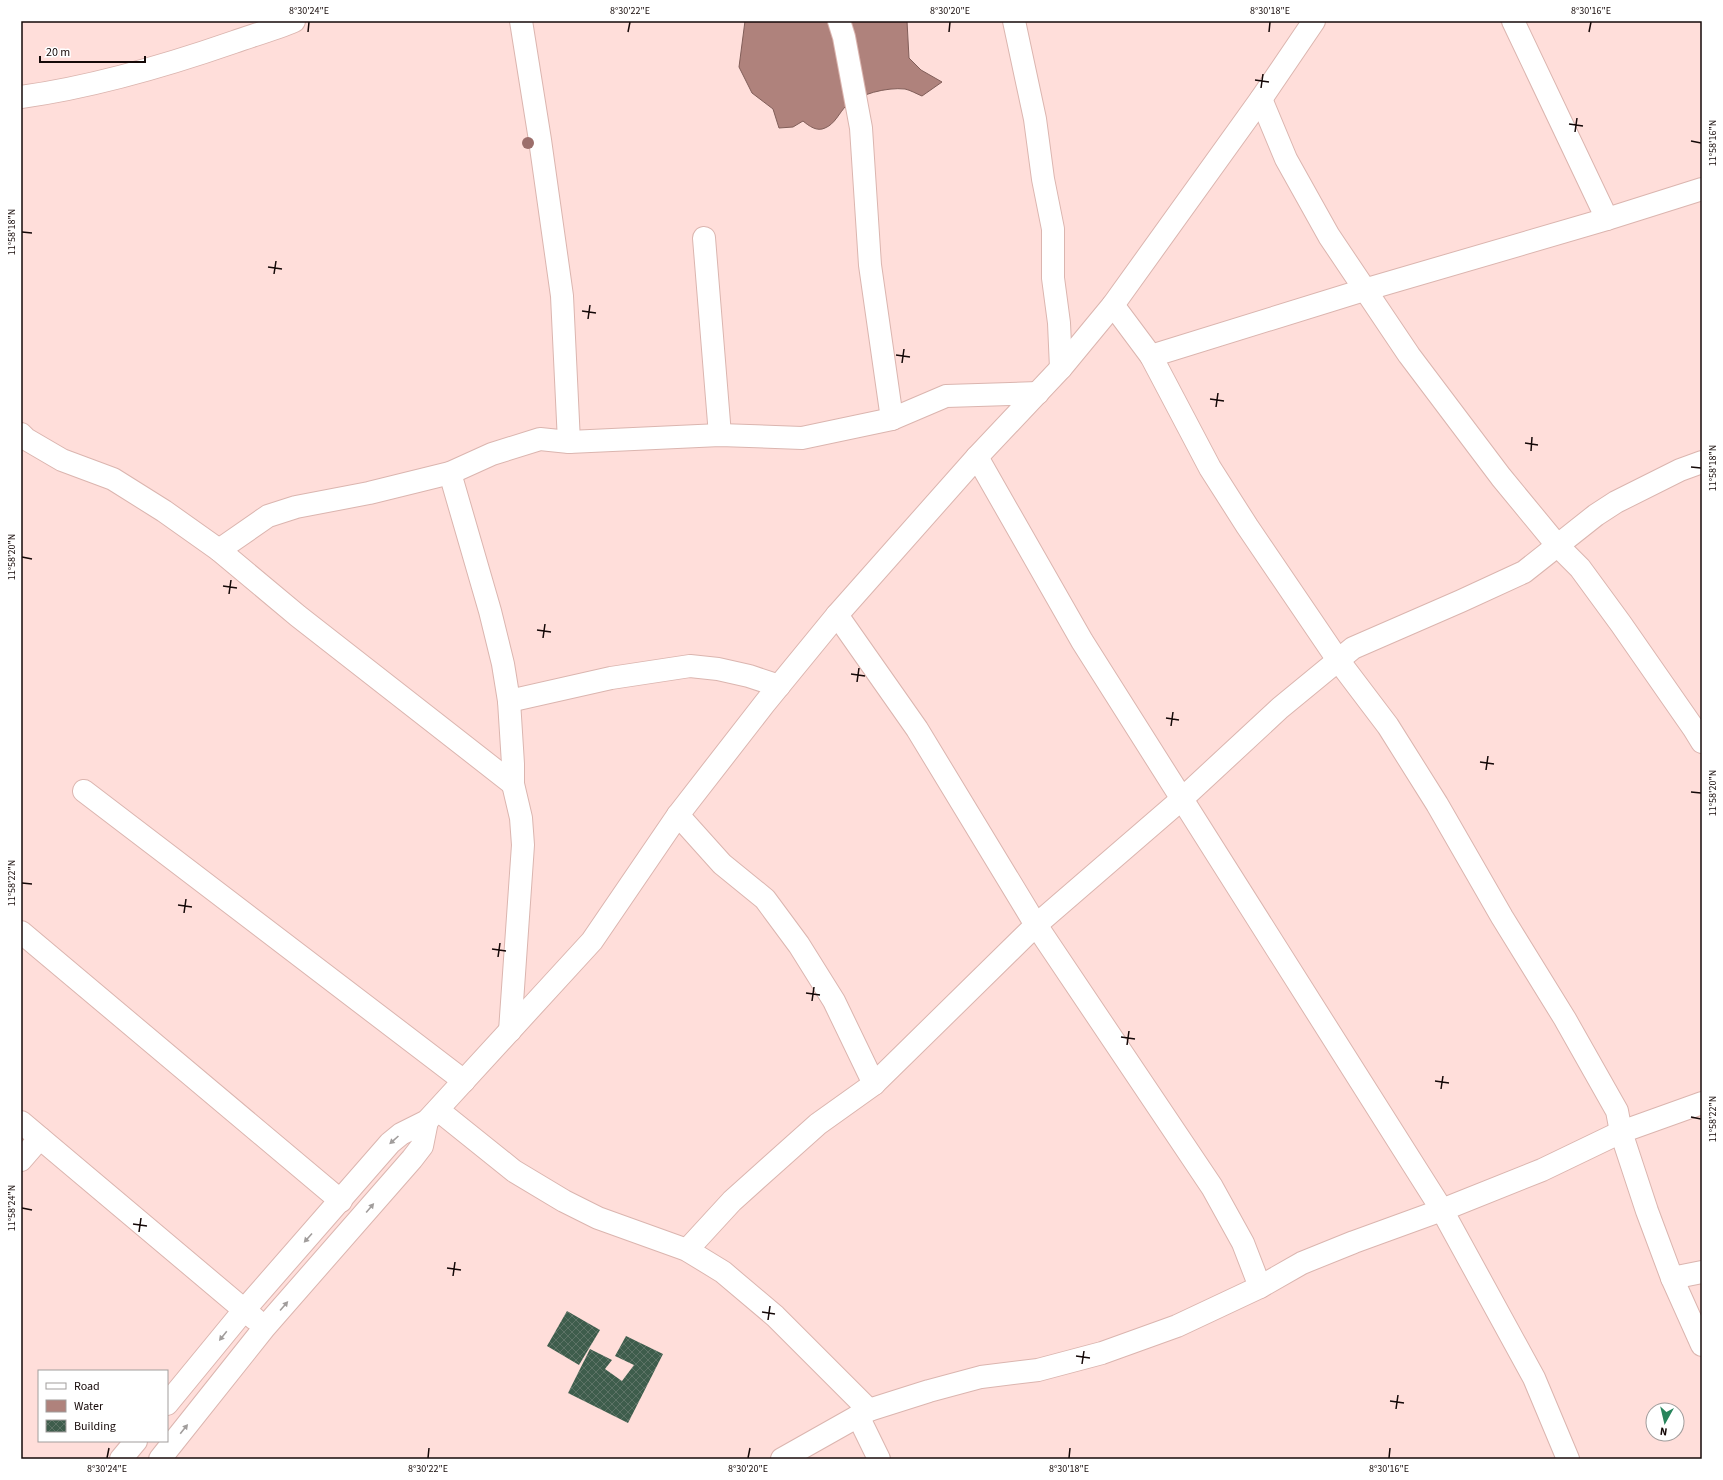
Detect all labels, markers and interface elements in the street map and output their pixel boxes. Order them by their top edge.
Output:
text: 8°30'24"E [289,4,329,18]
text: 8°30'22"E [610,4,650,18]
text: 8°30'20"E [930,4,970,18]
text: 8°30'18"E [1250,4,1290,18]
text: 8°30'16"E [1571,4,1611,18]
scale bar [40,38,145,64]
text: 20 m [46,44,70,61]
text: 11°58'16"N [1706,120,1720,166]
text: 11°58'18"N [5,209,19,255]
text: 11°58'18"N [1706,445,1720,491]
text: 11°58'20"N [5,534,19,580]
text: 11°58'20"N [1706,770,1720,816]
text: 11°58'22"N [5,860,19,906]
text: 11°58'22"N [1706,1096,1720,1142]
one-way arrow [389,1136,399,1145]
text: 11°58'24"N [5,1185,19,1231]
one-way arrow [365,1203,374,1214]
one-way arrow [303,1233,313,1243]
one-way arrow [279,1301,288,1311]
one-way arrow [218,1331,227,1341]
legend [38,1370,168,1442]
text: Road [74,1378,100,1395]
text: Water [74,1398,104,1415]
north arrow [1645,1402,1685,1442]
text: Building [74,1418,116,1435]
one-way arrow [180,1423,188,1434]
text: N [1659,1423,1668,1439]
text: 8°30'24"E [87,1462,127,1476]
text: 8°30'22"E [408,1462,448,1476]
text: 8°30'20"E [728,1462,768,1476]
text: 8°30'18"E [1049,1462,1089,1476]
text: 8°30'16"E [1369,1462,1409,1476]

